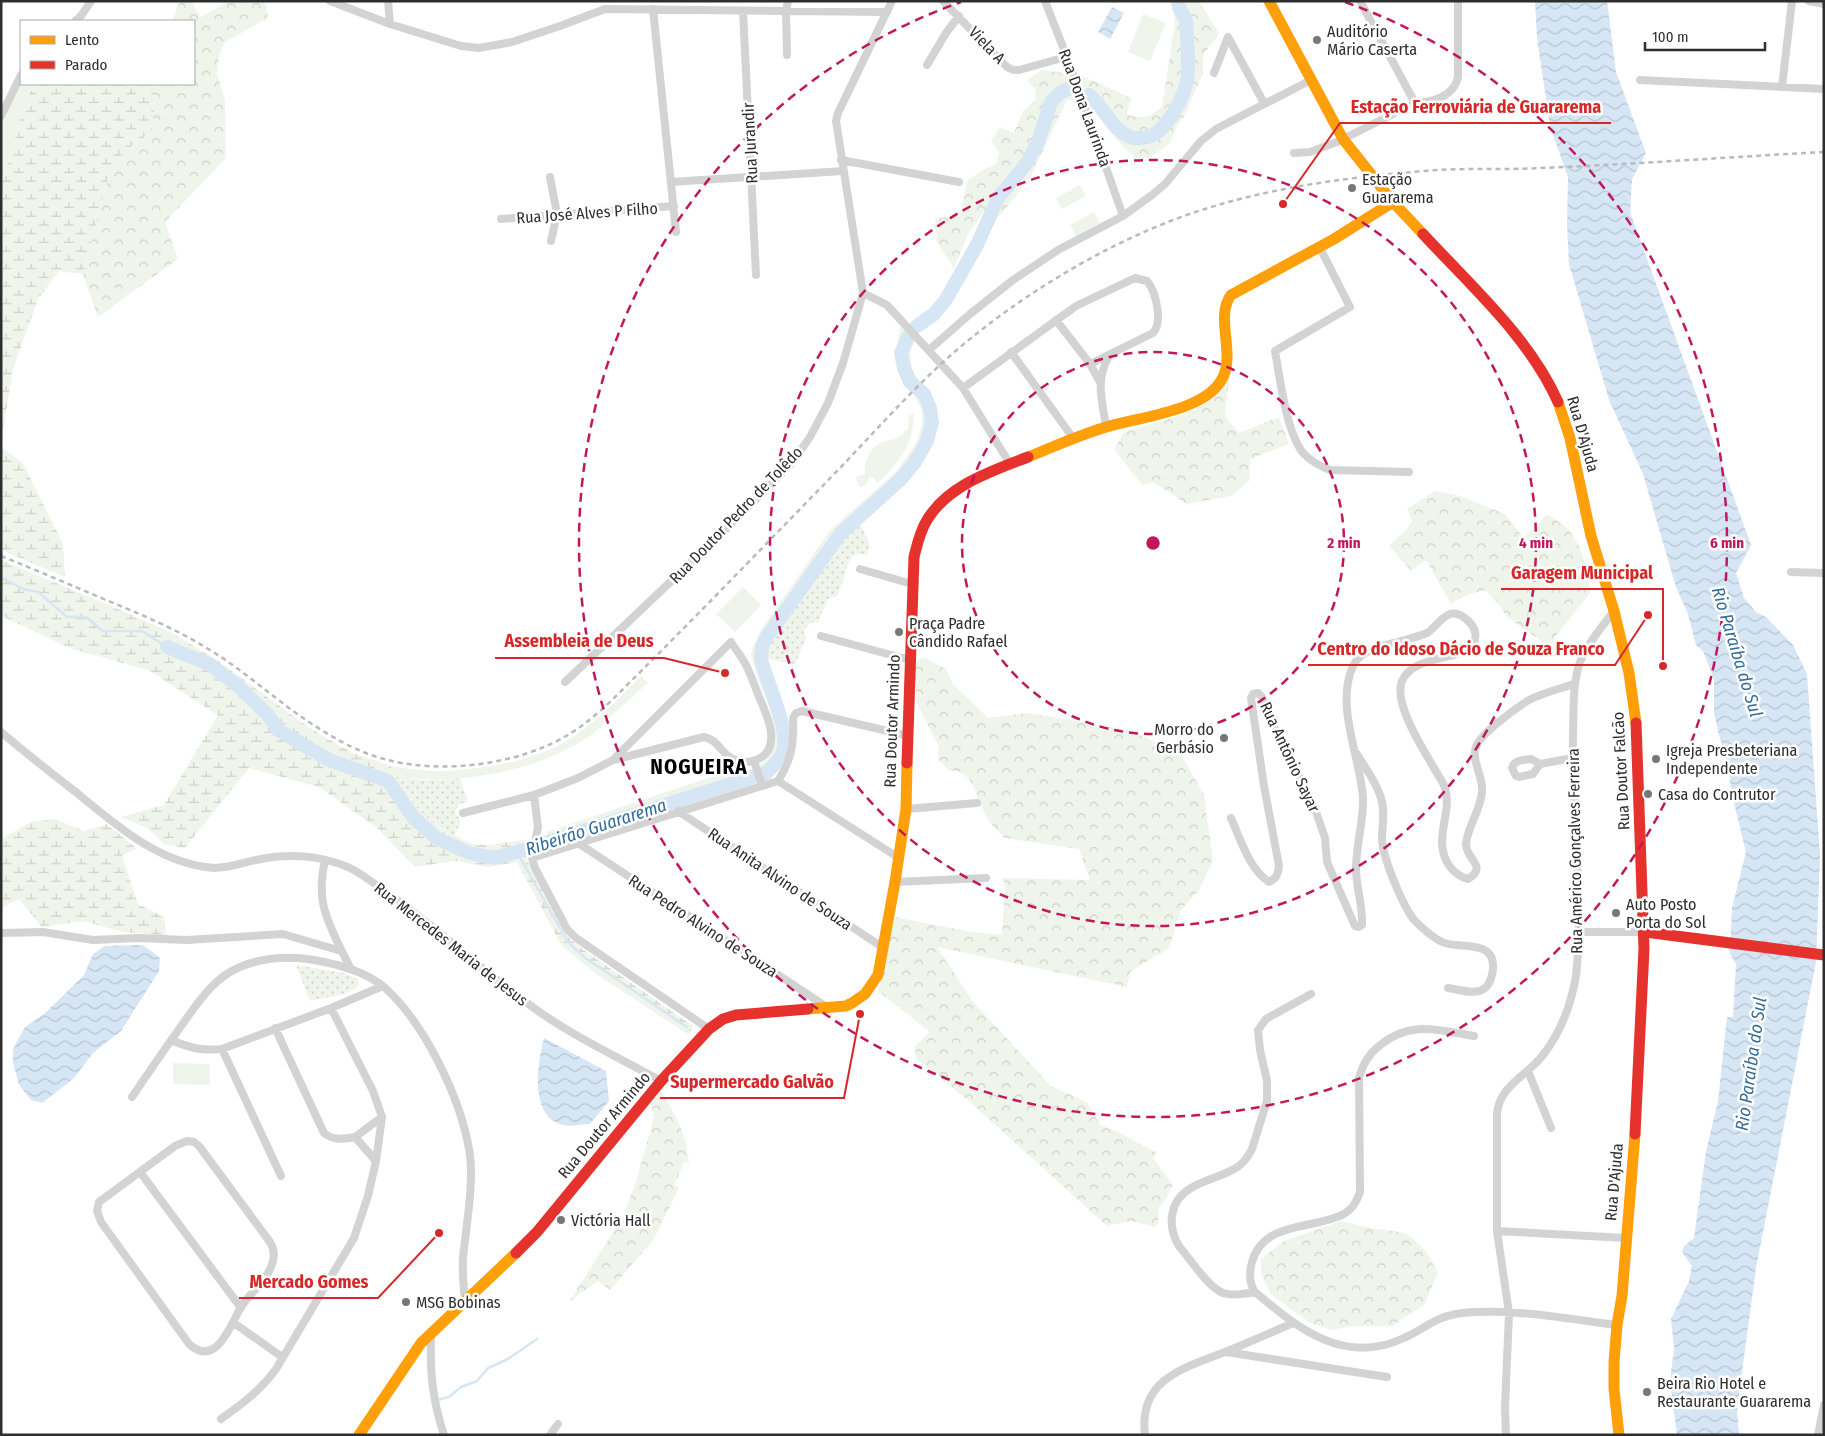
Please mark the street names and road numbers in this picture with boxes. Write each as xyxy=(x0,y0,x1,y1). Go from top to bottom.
street label: Viela A xyxy=(965,22,1010,68)
street label: Rua Dona Laurinda xyxy=(1055,46,1115,170)
street label: Rua Jurandir xyxy=(738,102,762,184)
street label: Rua José Alves P Filho xyxy=(516,199,658,227)
street label: Rua D'Ajuda xyxy=(1563,394,1603,474)
street label: Rua Doutor Pedro de Tolêdo xyxy=(665,442,807,588)
street label: Rua Doutor Armindo xyxy=(880,654,904,788)
street label: Rua Antônio Sayar xyxy=(1256,699,1324,816)
street label: Rua Doutor Falcão xyxy=(1608,711,1634,831)
street label: Rua Américo Gonçalves Ferreira xyxy=(1564,748,1586,954)
street label: Rua Anita Alvino de Souza xyxy=(704,824,856,934)
street label: Rua Pedro Alvino de Souza xyxy=(625,871,781,981)
street label: Rua Mercedes Maria de Jesus xyxy=(370,878,532,1010)
street label: Rua Doutor Armindo xyxy=(554,1068,654,1182)
street label: Rua D'Ajuda xyxy=(1601,1142,1627,1222)

